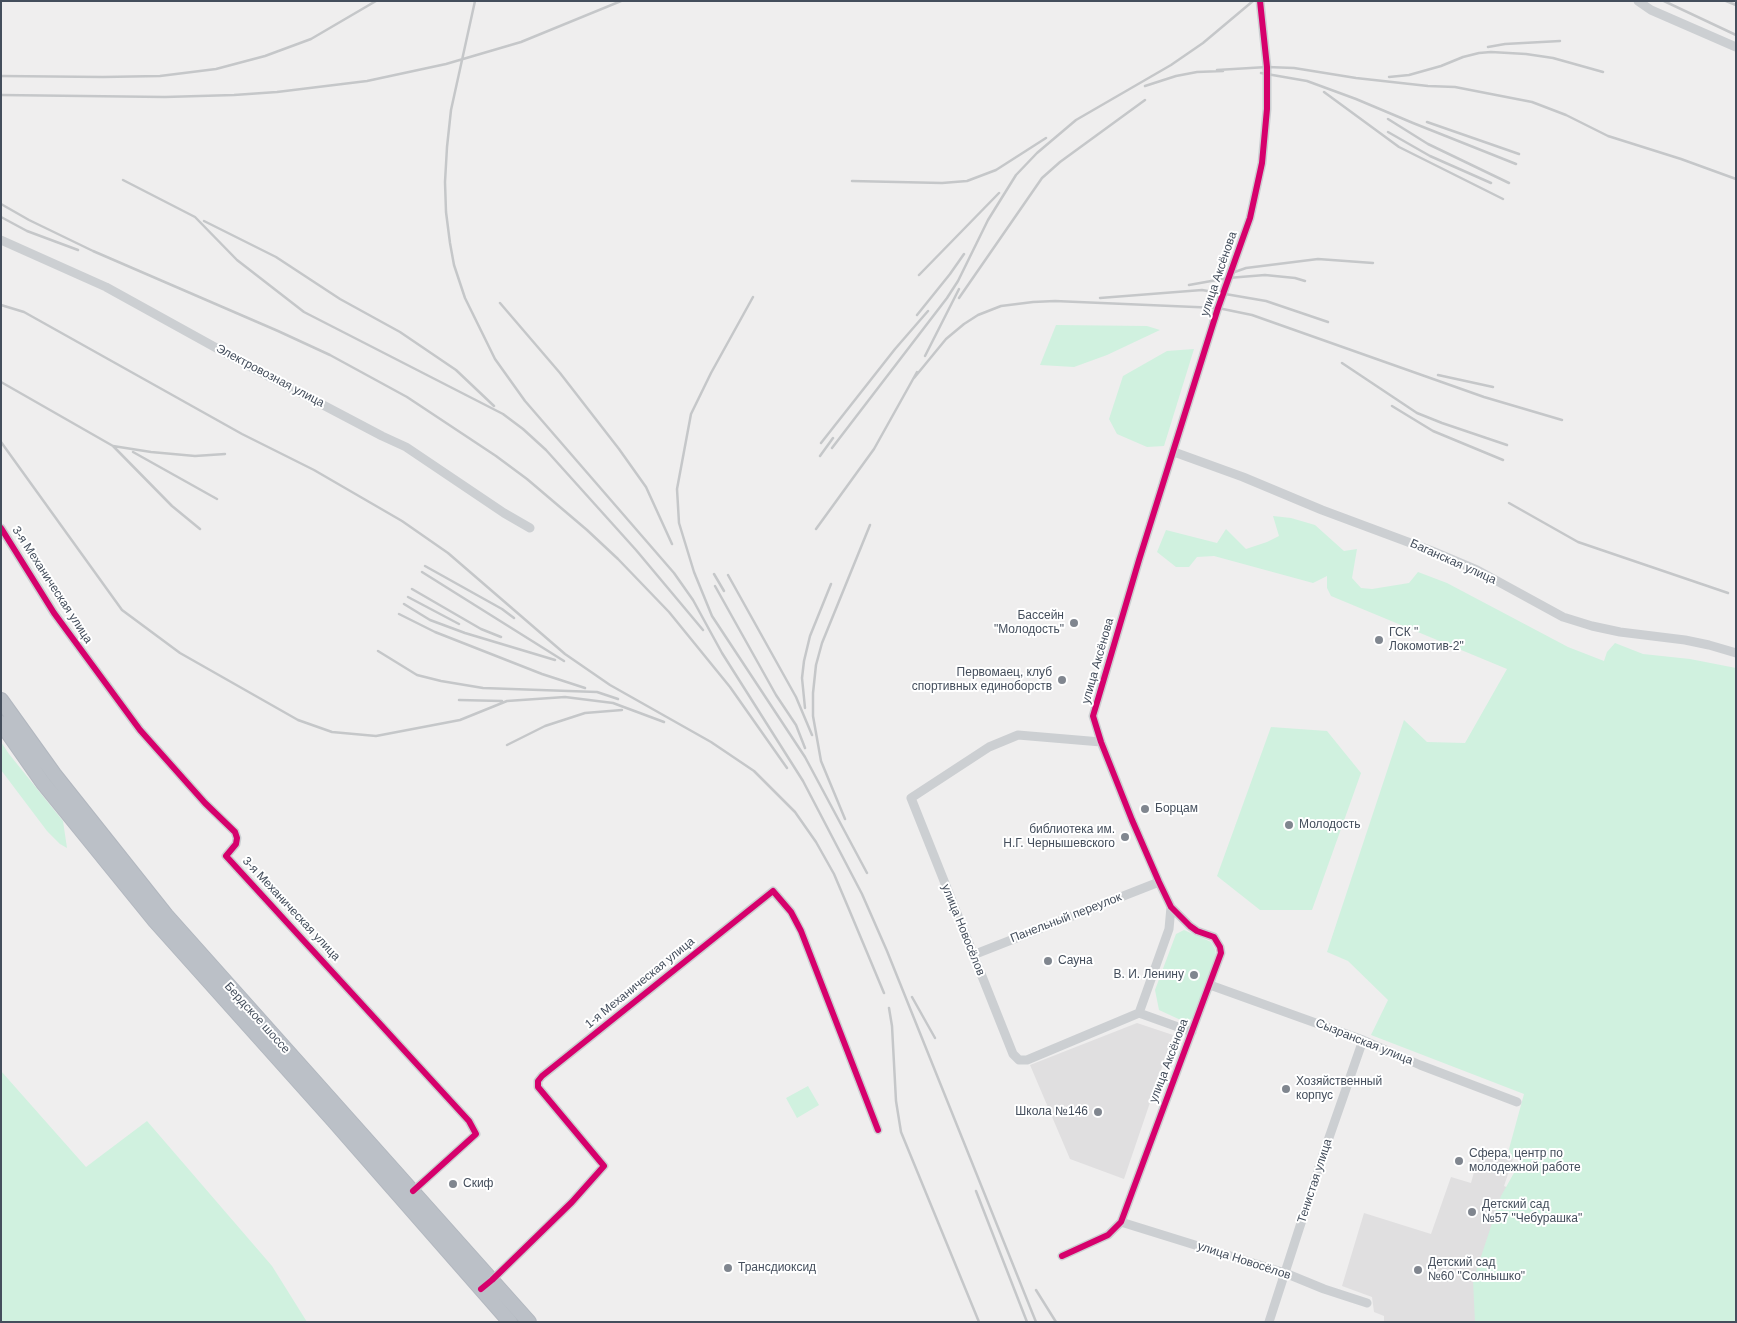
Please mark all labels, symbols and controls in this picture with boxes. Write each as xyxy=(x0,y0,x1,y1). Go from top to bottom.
street label: улица Аксёнова xyxy=(1198,230,1240,318)
street label: Электровозная улица xyxy=(213,341,327,411)
street label: 3-я Механическая улица xyxy=(9,524,95,646)
street label: Баганская улица xyxy=(1408,537,1498,587)
place label: Бассейн "Молодость" xyxy=(994,609,1064,637)
street label: улица Аксёнова xyxy=(1079,616,1117,706)
marker: Бассейн "Молодость" xyxy=(1068,617,1080,629)
place label: ГСК " Локомотив-2" xyxy=(1389,626,1464,654)
marker: ГСК " Локомотив-2" xyxy=(1373,634,1385,646)
place label: Первомаец, клуб спортивных единоборств xyxy=(912,666,1052,694)
marker: Первомаец, клуб спортивных единоборств xyxy=(1056,674,1068,686)
place label: Борцам xyxy=(1155,802,1198,816)
marker: Борцам xyxy=(1139,803,1151,815)
place label: Молодость xyxy=(1299,818,1361,832)
marker: Молодость xyxy=(1283,819,1295,831)
place label: библиотека им. Н.Г. Чернышевского xyxy=(1003,823,1115,851)
marker: библиотека им. Н.Г. Чернышевского xyxy=(1119,831,1131,843)
street label: 3-я Механическая улица xyxy=(239,854,343,964)
street label: улица Новосёлов xyxy=(938,882,988,978)
street label: Панельный переулок xyxy=(1008,890,1124,946)
street label: 1-я Механическая улица xyxy=(582,934,698,1032)
place label: Сауна xyxy=(1058,954,1093,968)
marker: Сауна xyxy=(1042,955,1054,967)
place label: В. И. Ленину xyxy=(1114,968,1184,982)
marker: В. И. Ленину xyxy=(1188,969,1200,981)
street label: Бердское шоссе xyxy=(221,979,293,1057)
street label: Сызранская улица xyxy=(1313,1016,1415,1068)
street label: улица Аксёнова xyxy=(1146,1017,1192,1105)
place label: Хозяйственный корпус xyxy=(1296,1075,1382,1103)
marker: Хозяйственный корпус xyxy=(1280,1083,1292,1095)
place label: Школа №146 xyxy=(1015,1105,1088,1119)
marker: Школа №146 xyxy=(1092,1106,1104,1118)
street label: Тенистая улица xyxy=(1295,1137,1335,1225)
place label: Сфера, центр по молодежной работе xyxy=(1469,1147,1581,1175)
marker: Сфера, центр по молодежной работе xyxy=(1453,1155,1465,1167)
place label: Скиф xyxy=(463,1177,493,1191)
marker: Скиф xyxy=(447,1178,459,1190)
place label: Детский сад №57 "Чебурашка" xyxy=(1482,1198,1582,1226)
marker: Детский сад №57 "Чебурашка" xyxy=(1466,1206,1478,1218)
street label: улица Новосёлов xyxy=(1195,1239,1293,1283)
place label: Детский сад №60 "Солнышко" xyxy=(1428,1256,1525,1284)
place label: Трансдиоксид xyxy=(738,1261,816,1275)
marker: Трансдиоксид xyxy=(722,1262,734,1274)
marker: Детский сад №60 "Солнышко" xyxy=(1412,1264,1424,1276)

